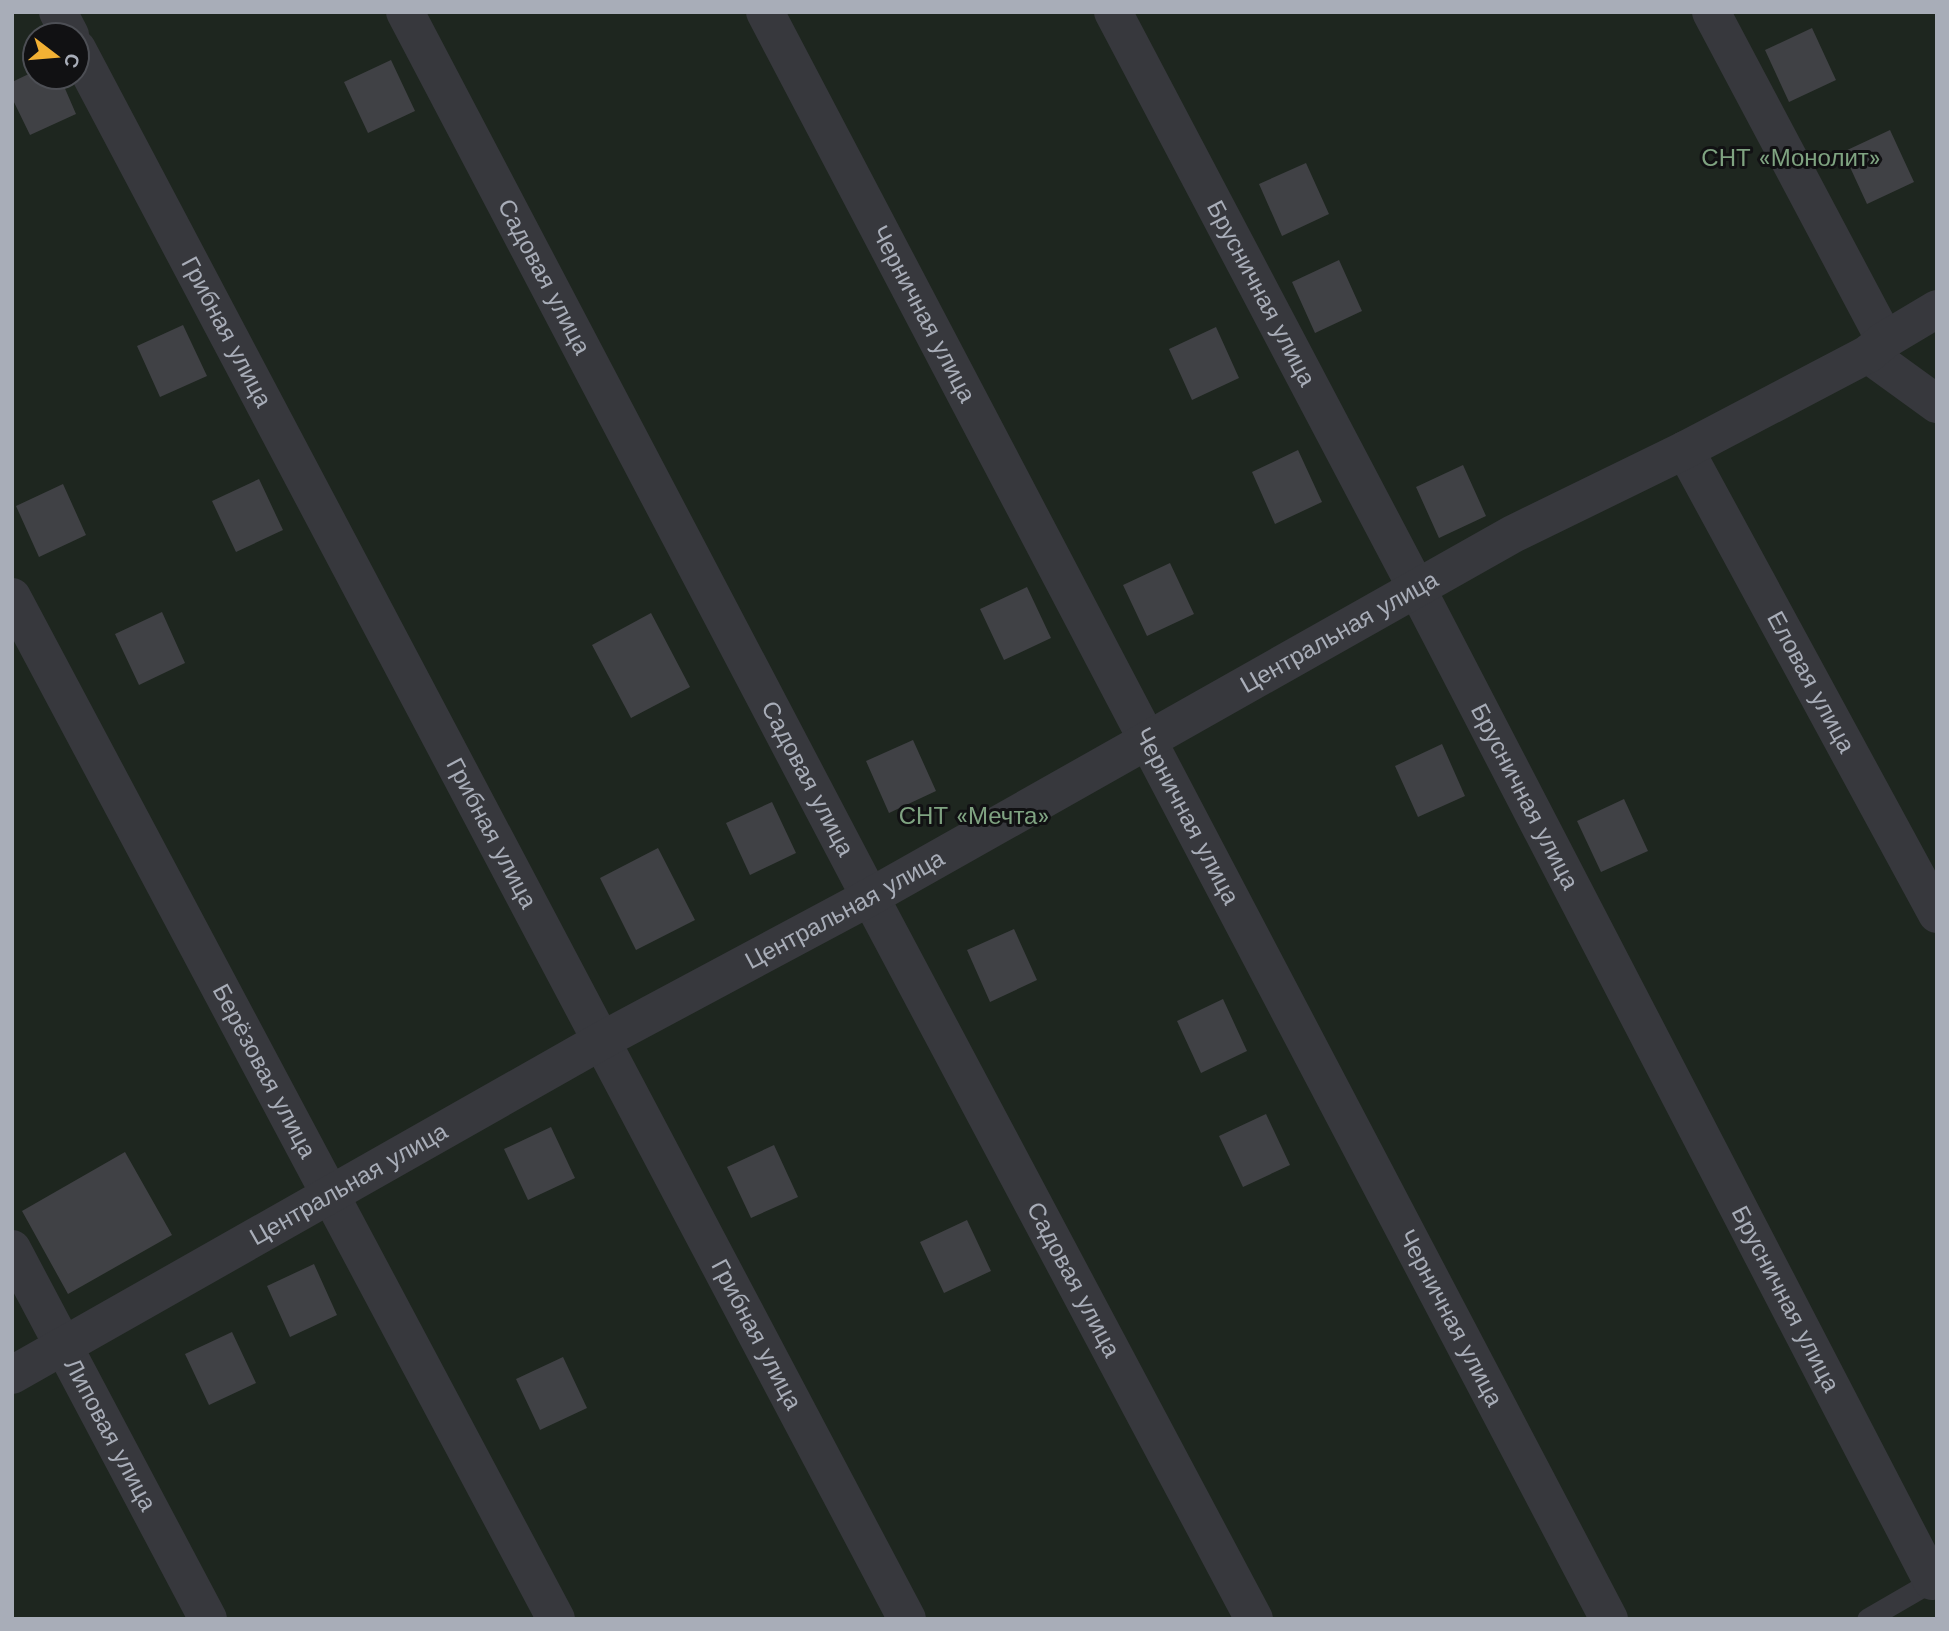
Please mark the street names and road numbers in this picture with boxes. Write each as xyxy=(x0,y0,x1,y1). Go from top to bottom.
street label: Садовая улица xyxy=(492,194,597,360)
street label: Брусничная улица xyxy=(1201,196,1322,391)
street label: Черничная улица xyxy=(866,221,982,408)
street label: Грибная улица xyxy=(175,252,278,412)
street label: Центральная улица xyxy=(1235,565,1443,699)
street label: Еловая улица xyxy=(1761,606,1861,758)
street label: Садовая улица xyxy=(756,696,860,862)
street label: Брусничная улица xyxy=(1465,699,1585,895)
street label: Черничная улица xyxy=(1129,723,1245,910)
street label: Грибная улица xyxy=(440,753,543,914)
street label: Центральная улица xyxy=(740,844,950,975)
street label: Берёзовая улица xyxy=(207,979,322,1163)
street label: Центральная улица xyxy=(245,1117,453,1251)
street label: Садовая улица xyxy=(1021,1197,1126,1362)
street label: Брусничная улица xyxy=(1726,1201,1846,1397)
street label: Черничная улица xyxy=(1393,1225,1509,1412)
street label: Грибная улица xyxy=(705,1255,808,1415)
street label: Липовая улица xyxy=(58,1354,162,1516)

